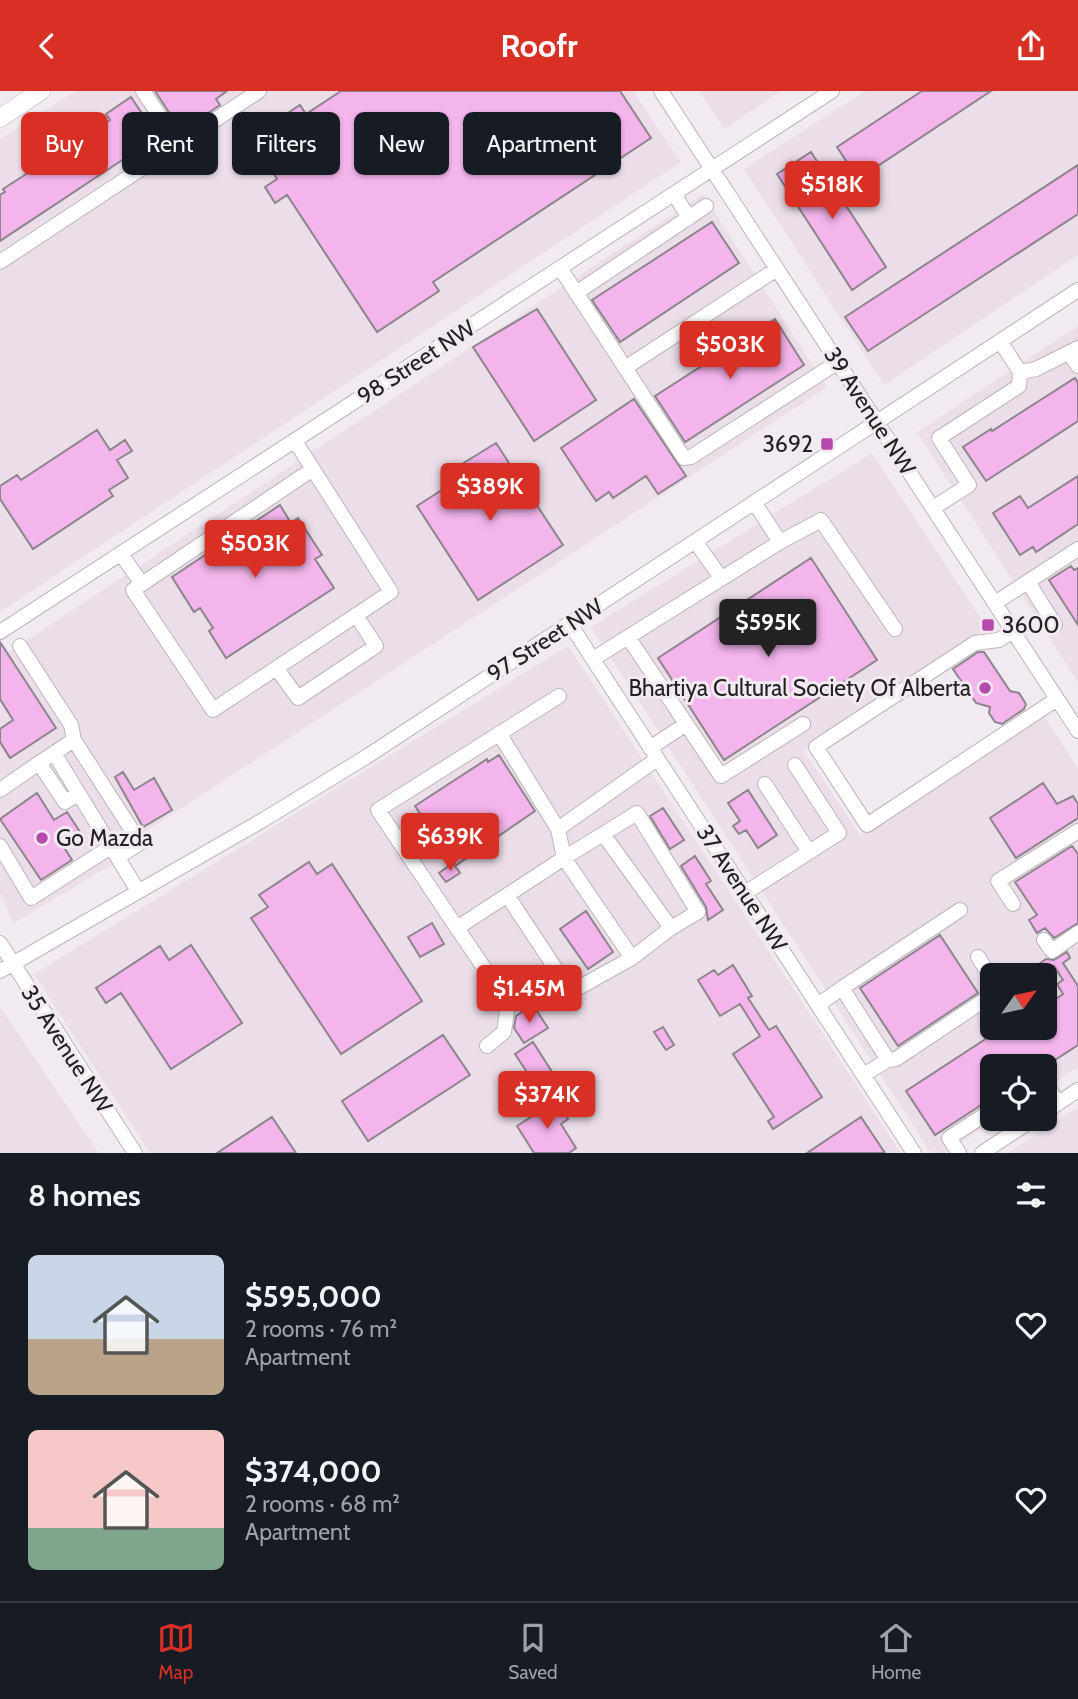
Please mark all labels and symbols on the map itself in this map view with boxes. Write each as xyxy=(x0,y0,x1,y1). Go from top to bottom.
pin: $518K xyxy=(783,162,881,221)
street label: 98 Street NW xyxy=(352,314,480,410)
pin: $503K xyxy=(681,321,779,381)
street label: 39 Avenue NW xyxy=(818,342,922,480)
place label: 3692 xyxy=(762,430,813,458)
marker: 3692 xyxy=(819,436,835,452)
pin: $389K xyxy=(441,463,539,523)
pin: $503K xyxy=(206,521,304,580)
street label: 97 Street NW xyxy=(482,592,608,688)
pin: $595K xyxy=(719,599,817,659)
place label: 3600 xyxy=(1002,611,1060,639)
marker: 3600 xyxy=(980,617,996,633)
place label: Bhartiya Cultural Society Of Alberta xyxy=(628,674,971,702)
marker: Bhartiya Cultural Society Of Alberta xyxy=(977,680,993,696)
pin: $639K xyxy=(401,813,499,873)
street label: 37 Avenue NW xyxy=(691,819,793,957)
place label: Go Mazda xyxy=(56,824,153,852)
marker: Go Mazda xyxy=(34,830,50,846)
north arrow xyxy=(980,963,1057,1039)
pin: $1.45M xyxy=(472,965,586,1025)
street label: 35 Avenue NW xyxy=(15,980,119,1118)
pin: $374K xyxy=(498,1072,596,1131)

